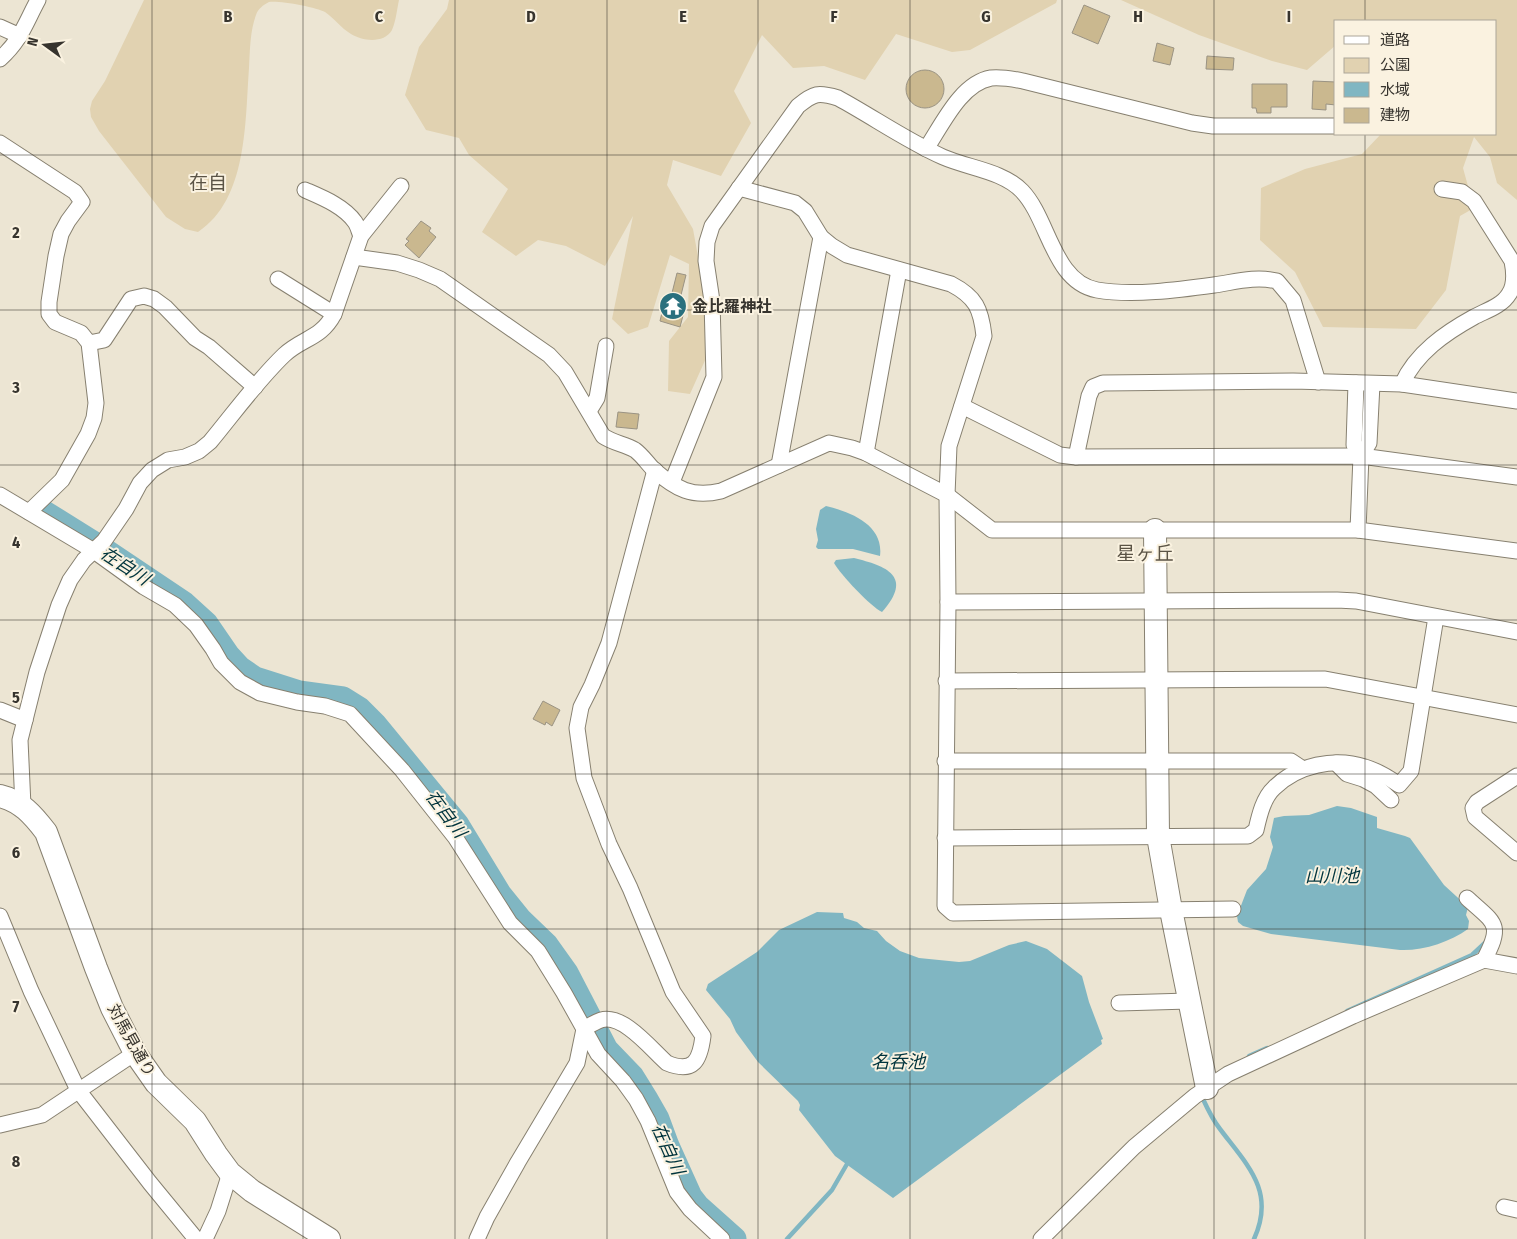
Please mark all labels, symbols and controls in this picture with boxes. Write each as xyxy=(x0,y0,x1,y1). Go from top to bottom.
text: B xyxy=(224,7,233,26)
text: C xyxy=(375,7,384,26)
text: D xyxy=(526,7,536,26)
text: E xyxy=(679,7,687,26)
text: F xyxy=(830,7,838,26)
text: G xyxy=(981,7,991,26)
text: H xyxy=(1133,7,1143,26)
text: I xyxy=(1287,7,1291,26)
north arrow xyxy=(20,20,70,70)
legend xyxy=(1334,20,1497,135)
text: 道路 xyxy=(1380,31,1410,49)
text: N xyxy=(24,36,42,48)
text: 公園 xyxy=(1380,56,1410,74)
text: 水域 xyxy=(1380,81,1410,99)
text: 建物 xyxy=(1380,106,1410,124)
district label: 在自 xyxy=(189,171,227,194)
text: 2 xyxy=(11,223,20,242)
temple icon: 金比羅神社 xyxy=(658,291,688,321)
place label: 金比羅神社 xyxy=(692,297,772,316)
text: 3 xyxy=(11,378,20,397)
text: 4 xyxy=(12,533,20,552)
water label: 在自川 xyxy=(96,542,155,591)
district label: 星ヶ丘 xyxy=(1116,542,1174,565)
text: 5 xyxy=(12,688,20,707)
water label: 在自川 xyxy=(421,786,472,844)
text: 6 xyxy=(12,843,20,862)
water label: 山川池 xyxy=(1305,865,1361,887)
text: 7 xyxy=(13,997,20,1016)
street label: 対馬見通り xyxy=(104,1001,159,1080)
water label: 名呑池 xyxy=(871,1051,927,1073)
water label: 在自川 xyxy=(647,1120,690,1180)
text: 8 xyxy=(12,1152,21,1171)

